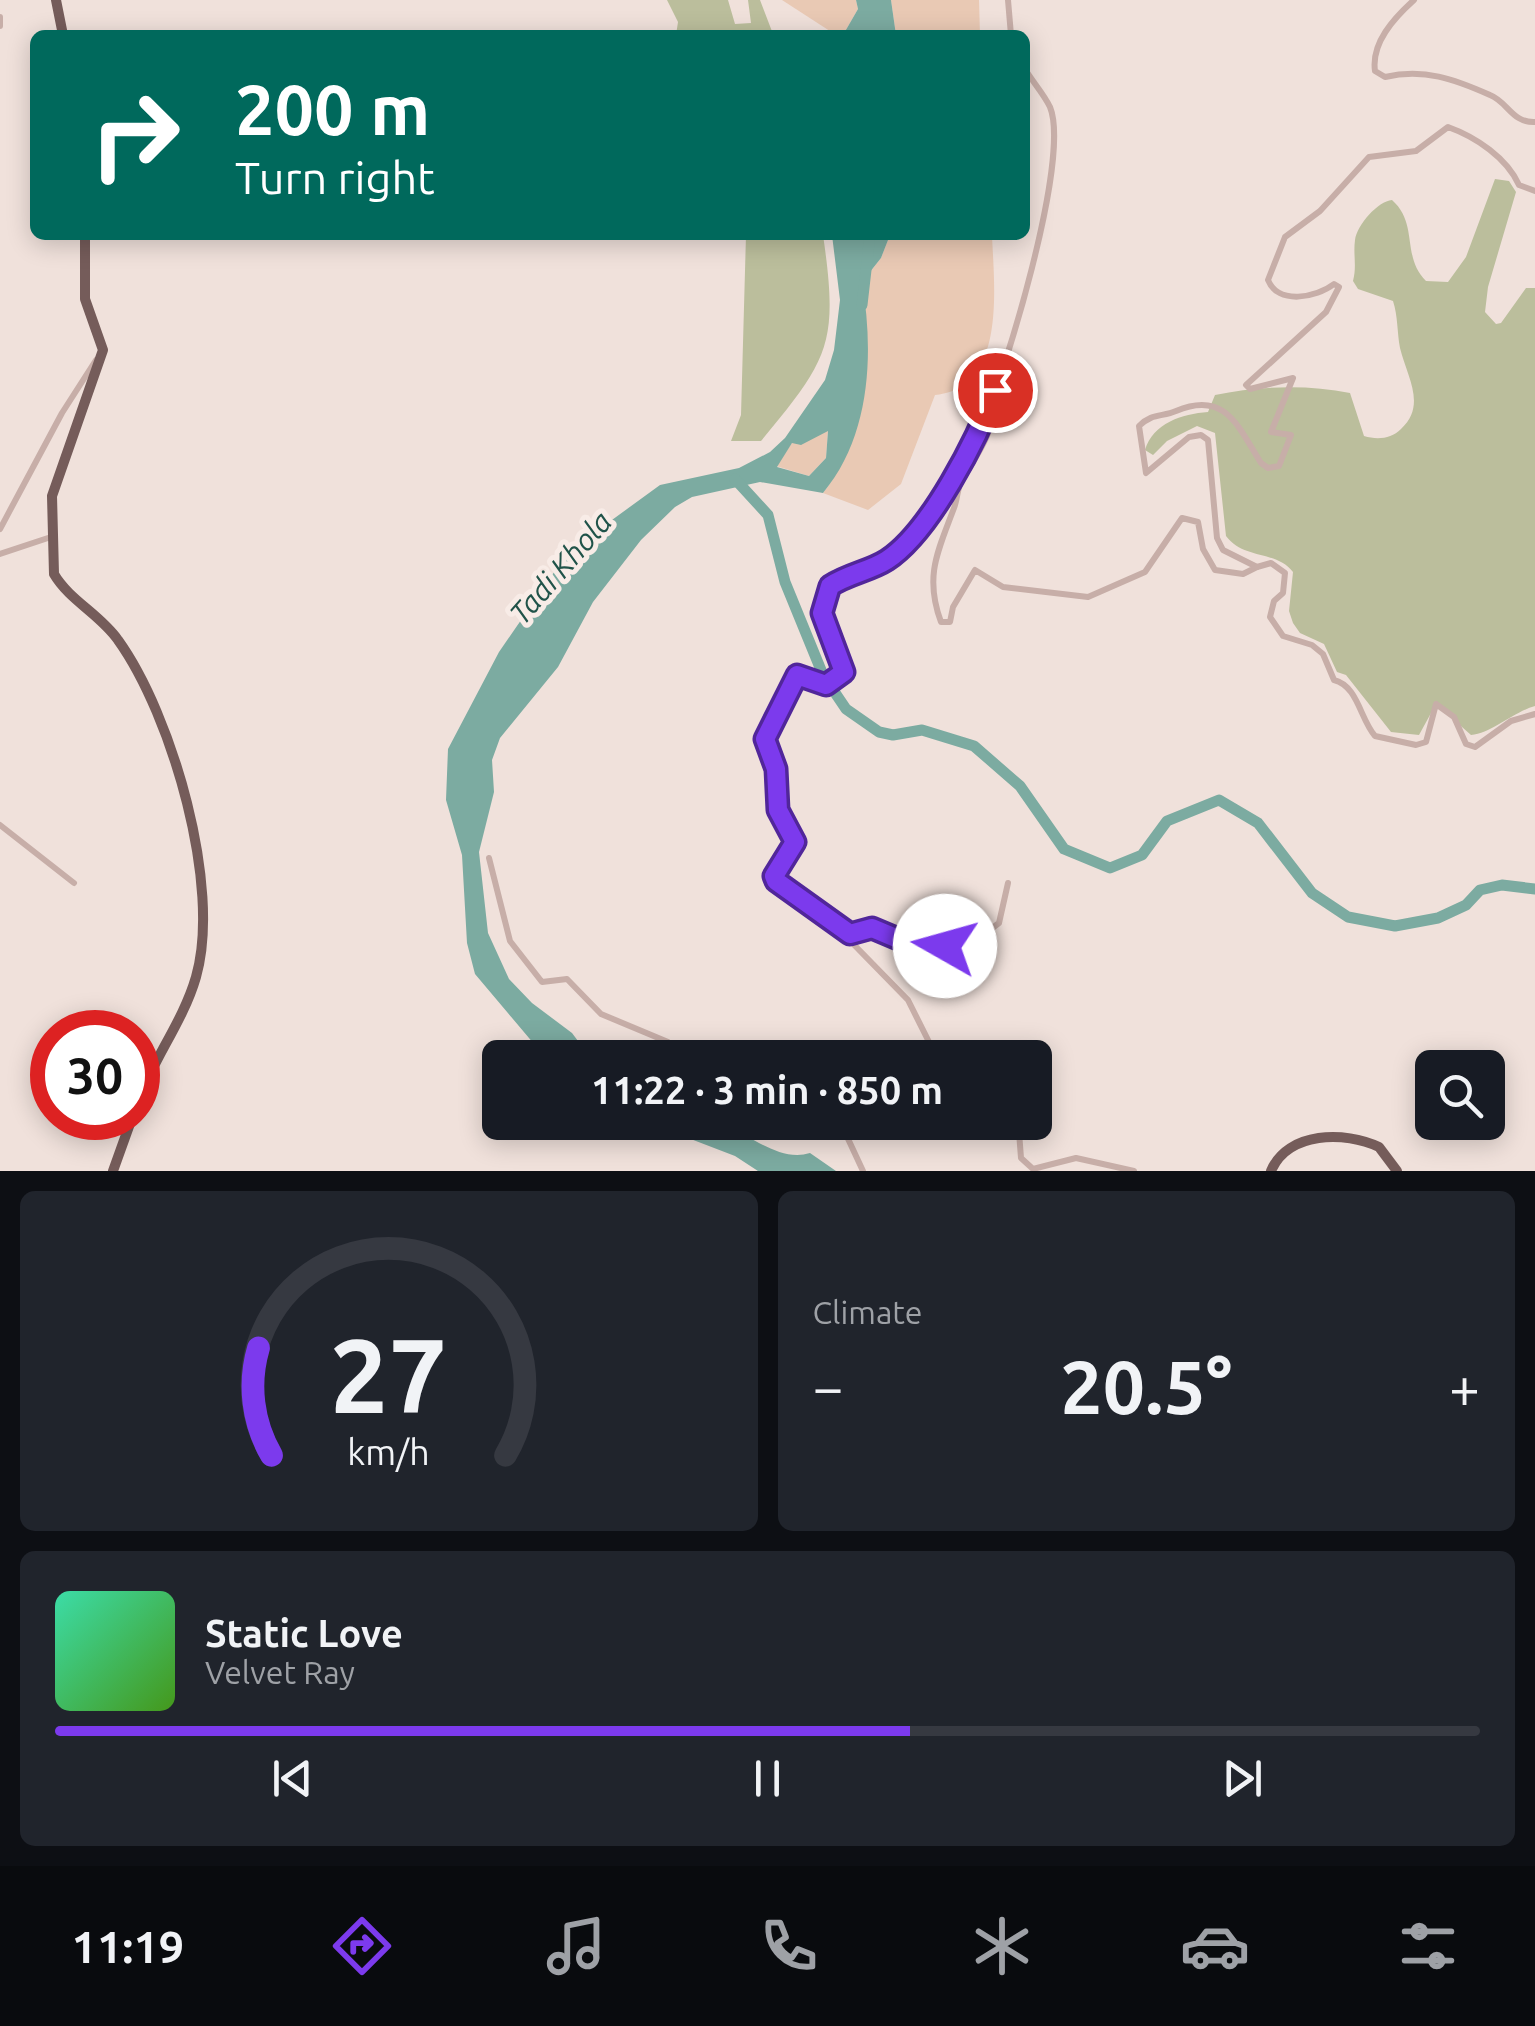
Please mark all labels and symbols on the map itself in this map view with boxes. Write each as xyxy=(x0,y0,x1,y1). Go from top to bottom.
pin xyxy=(953,348,1038,433)
water label: Tadi Khola xyxy=(502,504,618,630)
position arrow xyxy=(893,894,997,998)
speed limit sign: 30 xyxy=(30,1010,160,1140)

